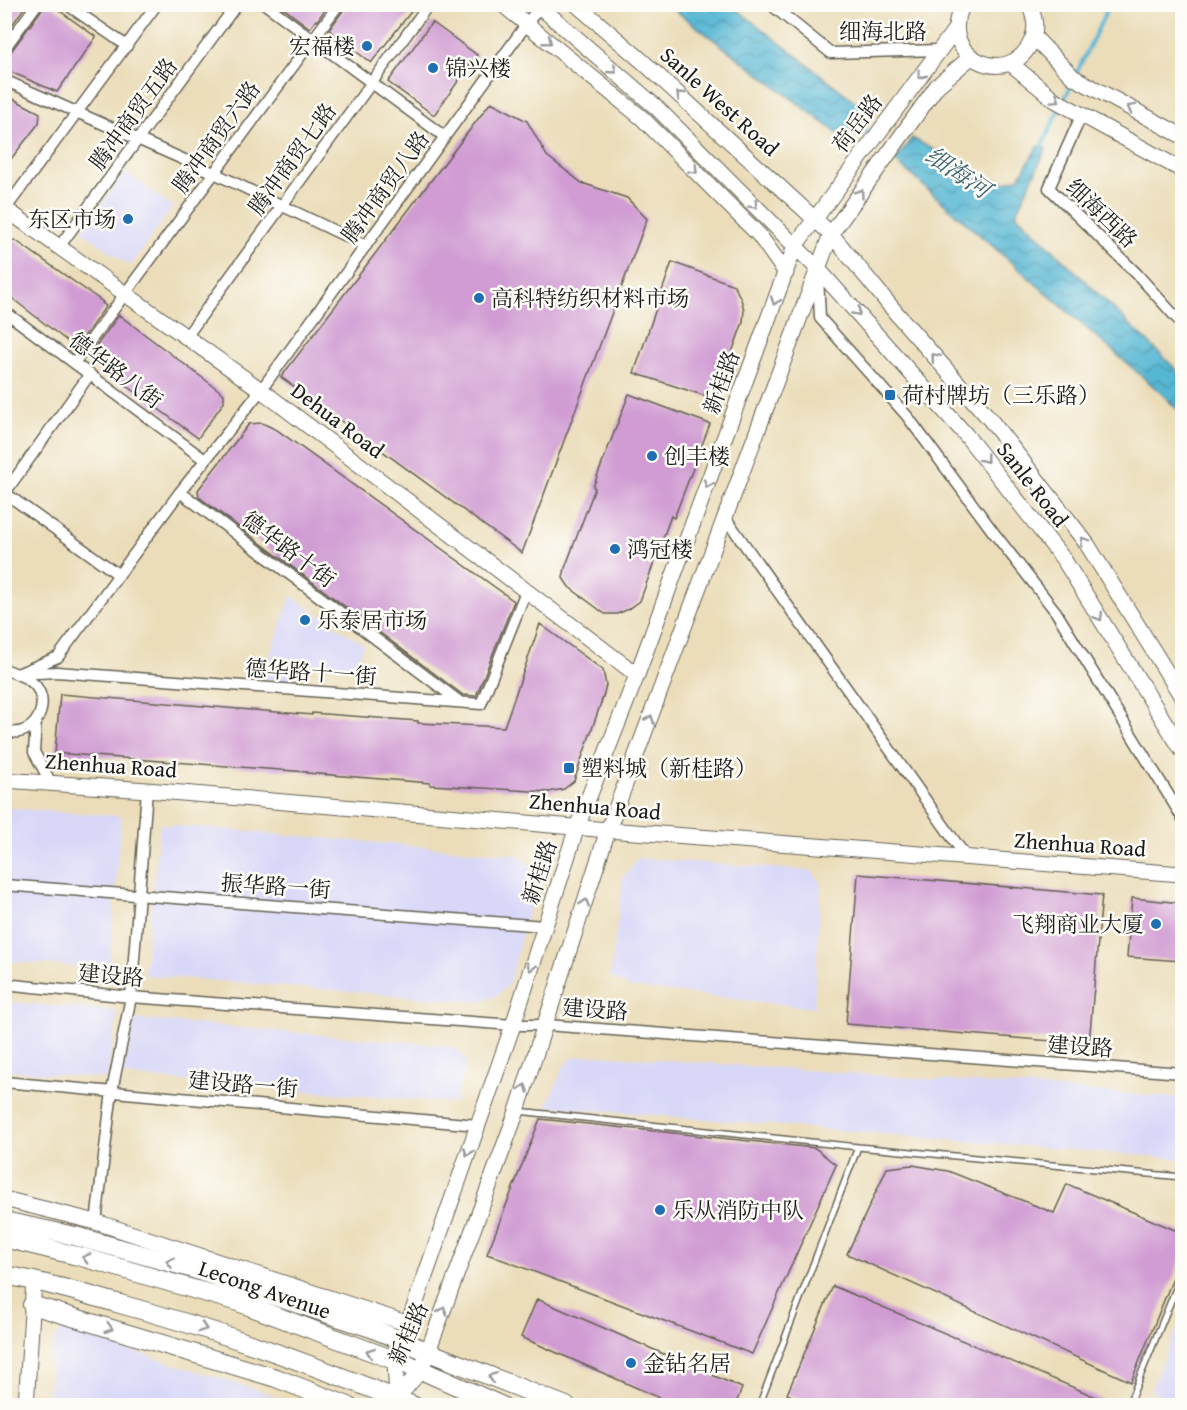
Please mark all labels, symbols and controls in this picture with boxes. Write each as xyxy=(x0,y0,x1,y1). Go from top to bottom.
street label: 细海北路 xyxy=(839,15,927,47)
place label: 宏福楼 xyxy=(289,30,355,62)
one-way arrow xyxy=(541,34,552,45)
marker: 宏福楼 xyxy=(360,39,374,53)
street label: Sanle West Road xyxy=(653,39,787,163)
street label: 腾冲商贸五路 xyxy=(81,51,185,177)
place label: 锦兴楼 xyxy=(445,52,511,84)
marker: 锦兴楼 xyxy=(426,61,440,75)
one-way arrow xyxy=(606,63,617,74)
one-way arrow xyxy=(918,68,929,79)
street label: 腾冲商贸六路 xyxy=(164,74,268,200)
street label: 荷岳路 xyxy=(824,87,890,159)
one-way arrow xyxy=(676,91,687,102)
one-way arrow xyxy=(1050,92,1060,104)
street label: 腾冲商贸七路 xyxy=(240,96,344,222)
one-way arrow xyxy=(1127,104,1137,115)
street label: 腾冲商贸八路 xyxy=(333,124,437,250)
water label: 细海河 xyxy=(918,137,1001,209)
one-way arrow xyxy=(687,163,697,174)
street label: 细海西路 xyxy=(1059,171,1145,255)
one-way arrow xyxy=(853,189,864,200)
one-way arrow xyxy=(746,197,757,208)
place label: 东区市场 xyxy=(28,203,116,235)
marker: 东区市场 xyxy=(121,212,135,226)
place label: 高科特纺织材料市场 xyxy=(491,282,689,314)
marker: 高科特纺织材料市场 xyxy=(472,291,486,305)
one-way arrow xyxy=(770,295,782,306)
one-way arrow xyxy=(850,305,861,316)
street label: 德华路八街 xyxy=(62,324,170,416)
street label: 新桂路 xyxy=(695,346,747,418)
one-way arrow xyxy=(931,353,942,364)
street label: Dehua Road xyxy=(285,374,391,466)
place label: 荷村牌坊（三乐路） xyxy=(902,379,1100,411)
marker: 荷村牌坊（三乐路） xyxy=(883,388,897,402)
street label: Sanle Road xyxy=(989,434,1077,534)
place label: 创丰楼 xyxy=(664,440,730,472)
marker: 创丰楼 xyxy=(645,449,659,463)
one-way arrow xyxy=(978,452,989,463)
one-way arrow xyxy=(702,478,715,489)
street label: 德华路十街 xyxy=(235,503,343,595)
place label: 鸿冠楼 xyxy=(627,533,693,565)
one-way arrow xyxy=(1080,537,1091,548)
marker: 鸿冠楼 xyxy=(608,542,622,556)
place label: 乐泰居市场 xyxy=(317,604,427,636)
one-way arrow xyxy=(1092,611,1104,621)
marker: 乐泰居市场 xyxy=(298,613,312,627)
street label: 德华路十一街 xyxy=(244,651,378,693)
one-way arrow xyxy=(642,714,655,725)
street label: Zhenhua Road xyxy=(44,744,178,786)
place label: 塑料城（新桂路） xyxy=(581,752,757,784)
marker: 塑料城（新桂路） xyxy=(562,761,576,775)
street label: Zhenhua Road xyxy=(528,784,663,828)
street label: Zhenhua Road xyxy=(1013,823,1147,865)
street label: 新桂路 xyxy=(514,836,564,908)
street label: 振华路一街 xyxy=(220,866,332,906)
one-way arrow xyxy=(578,898,590,909)
place label: 飞翔商业大厦 xyxy=(1012,908,1144,940)
marker: 飞翔商业大厦 xyxy=(1149,917,1163,931)
street label: 建设路 xyxy=(77,956,145,994)
one-way arrow xyxy=(526,961,539,972)
street label: 建设路 xyxy=(561,991,629,1027)
street label: 建设路 xyxy=(1046,1028,1114,1064)
street label: 建设路一街 xyxy=(187,1063,299,1105)
one-way arrow xyxy=(517,1083,530,1094)
one-way arrow xyxy=(463,1146,476,1156)
place label: 乐从消防中队 xyxy=(672,1194,804,1226)
marker: 乐从消防中队 xyxy=(653,1203,667,1217)
street label: Lecong Avenue xyxy=(195,1251,335,1327)
one-way arrow xyxy=(81,1253,92,1265)
one-way arrow xyxy=(165,1257,175,1269)
street label: 新桂路 xyxy=(380,1296,436,1370)
one-way arrow xyxy=(436,1306,448,1317)
one-way arrow xyxy=(103,1321,113,1333)
one-way arrow xyxy=(197,1321,208,1334)
one-way arrow xyxy=(366,1347,376,1360)
place label: 金钻名居 xyxy=(643,1347,731,1379)
marker: 金钻名居 xyxy=(624,1356,638,1370)
one-way arrow xyxy=(487,1371,497,1384)

